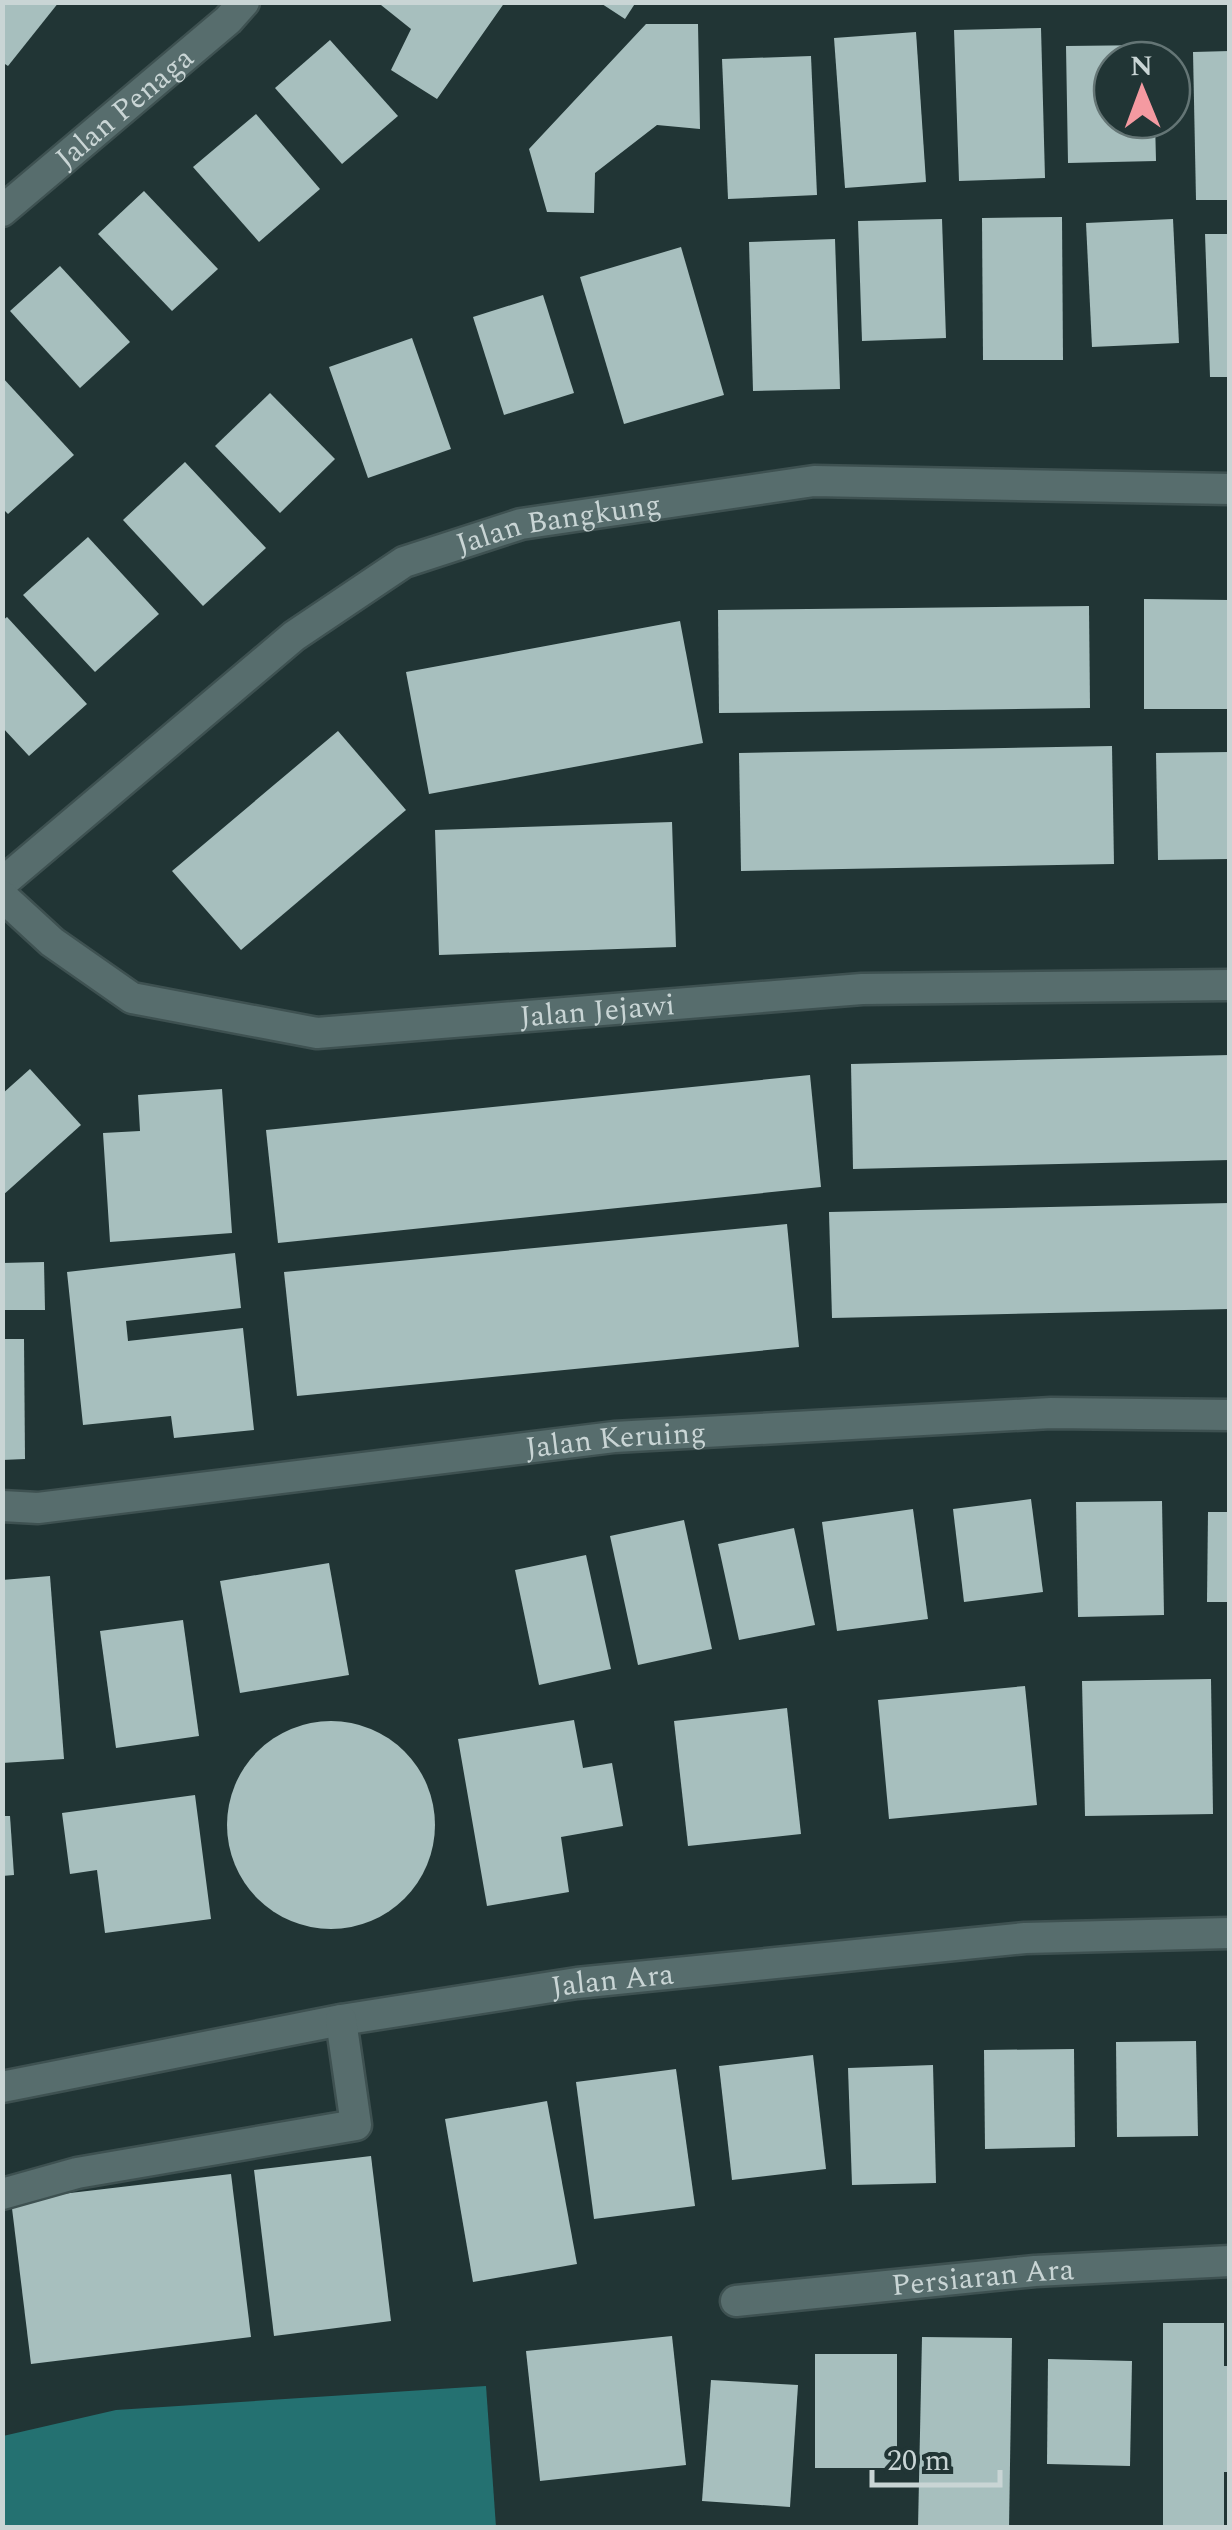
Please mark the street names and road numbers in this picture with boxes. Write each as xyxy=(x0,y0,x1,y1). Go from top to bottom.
street label: Jalan Penaga xyxy=(45,36,205,181)
street label: Jalan Bangkung xyxy=(450,482,664,568)
street label: Jalan Jejawi xyxy=(518,982,677,1041)
street label: Jalan Keruing xyxy=(523,1410,707,1472)
street label: Jalan Ara xyxy=(548,1951,676,2011)
street label: Persiaran Ara xyxy=(889,2247,1076,2309)

